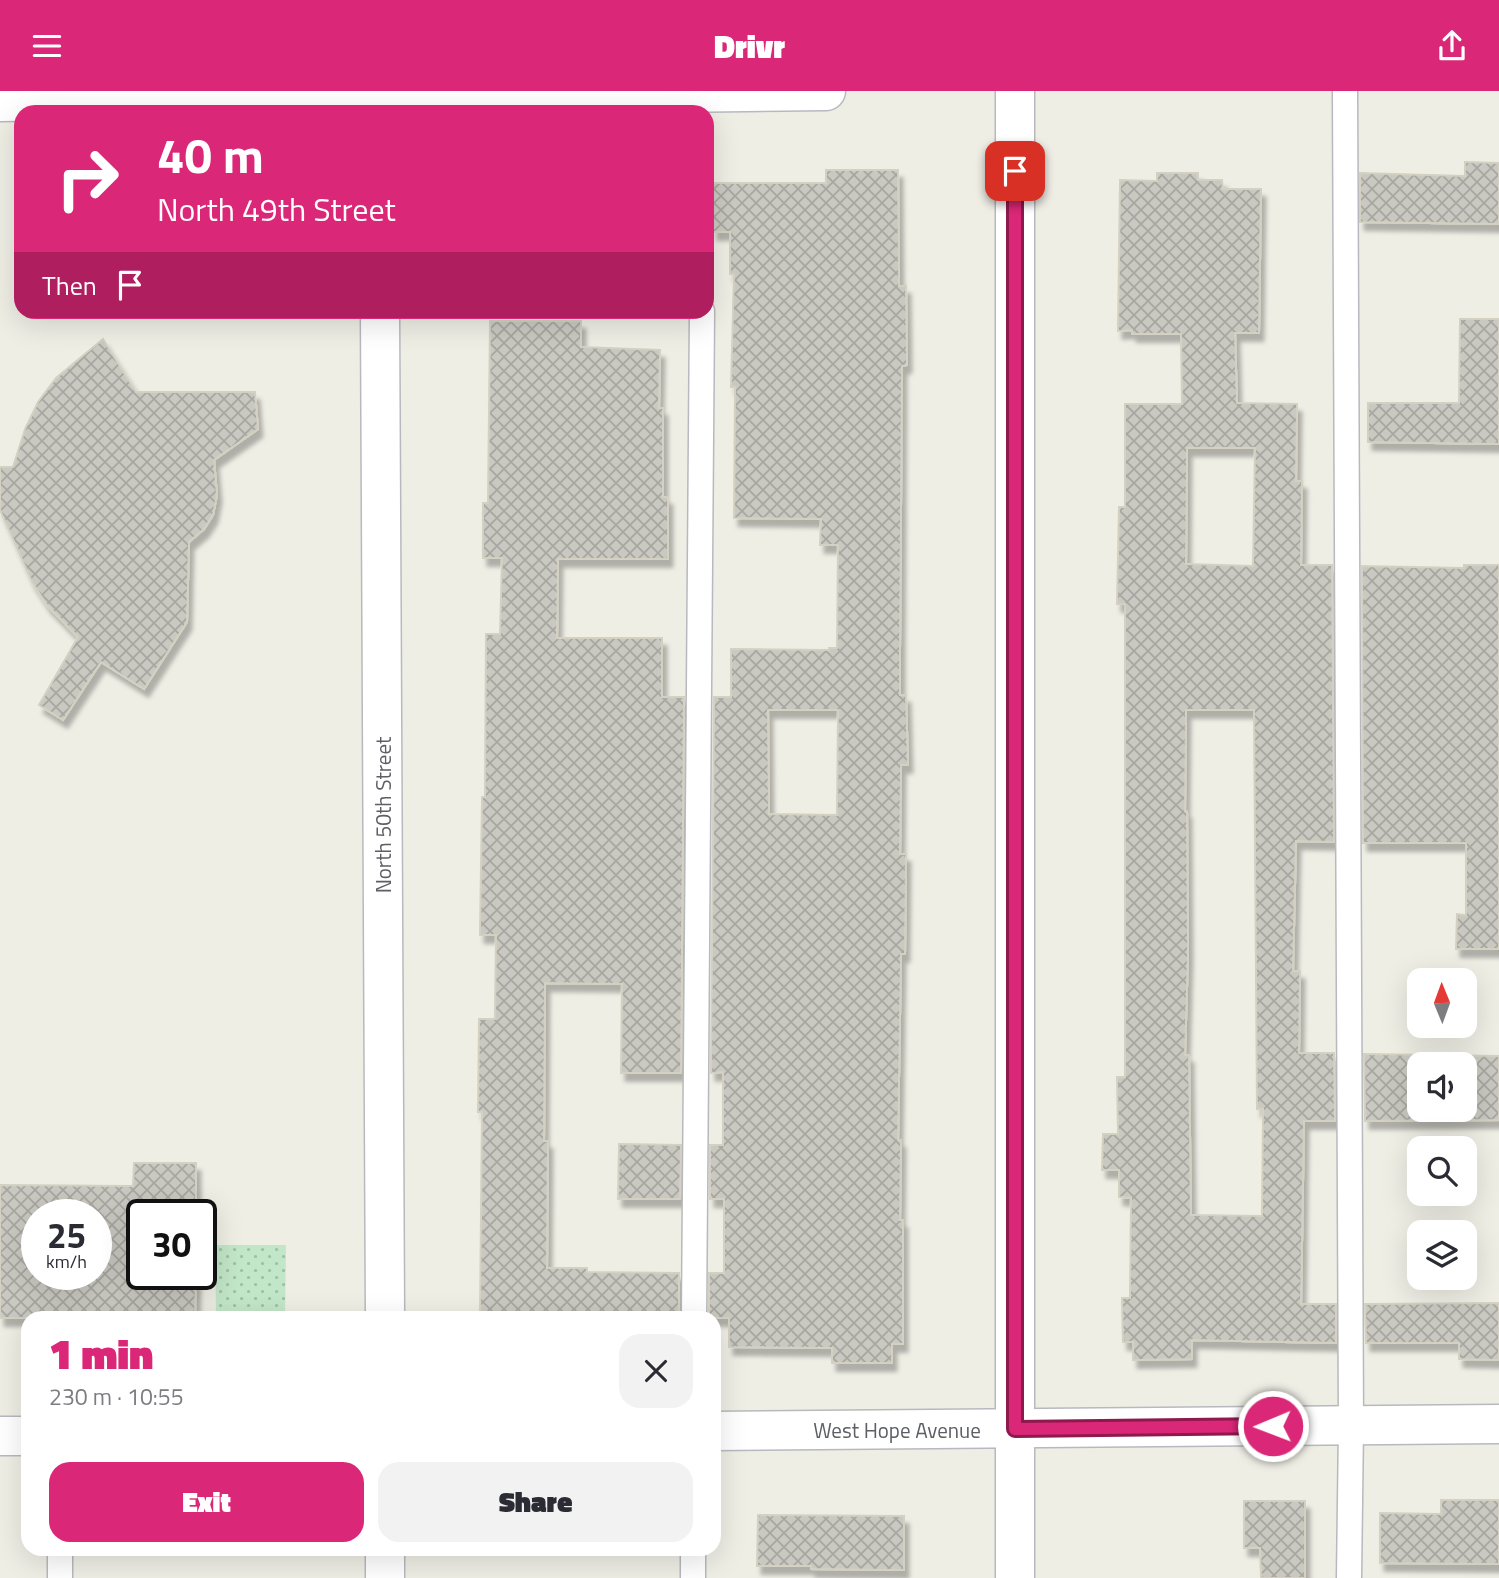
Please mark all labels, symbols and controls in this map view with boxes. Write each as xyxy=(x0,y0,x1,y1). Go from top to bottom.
text: Drivr xyxy=(714,22,785,70)
icon: menu xyxy=(28,27,66,65)
icon: share xyxy=(1433,27,1471,65)
text: 40 m xyxy=(157,117,264,192)
icon: right xyxy=(42,133,133,224)
pin xyxy=(985,141,1045,201)
icon: arrive xyxy=(996,152,1034,190)
text: North 49th Street xyxy=(157,185,396,233)
text: Then xyxy=(42,266,97,305)
icon: arrive xyxy=(111,266,149,304)
street label: North 50th Street xyxy=(367,736,399,893)
north arrow xyxy=(1407,968,1477,1038)
map controls xyxy=(1407,968,1477,1290)
button: sound xyxy=(1407,1052,1477,1122)
button: search xyxy=(1407,1136,1477,1206)
speed limit sign: 30 xyxy=(126,1199,217,1290)
text: 25 xyxy=(47,1208,86,1262)
button: layers xyxy=(1407,1220,1477,1290)
text: km/h xyxy=(46,1248,87,1275)
text: 1 min xyxy=(49,1321,153,1385)
button: close xyxy=(619,1334,693,1408)
text: 230 m · 10:55 xyxy=(49,1379,184,1414)
position arrow xyxy=(1236,1389,1310,1463)
street label: West Hope Avenue xyxy=(813,1414,981,1446)
button: Exit xyxy=(49,1462,364,1542)
button: Share xyxy=(378,1462,693,1542)

